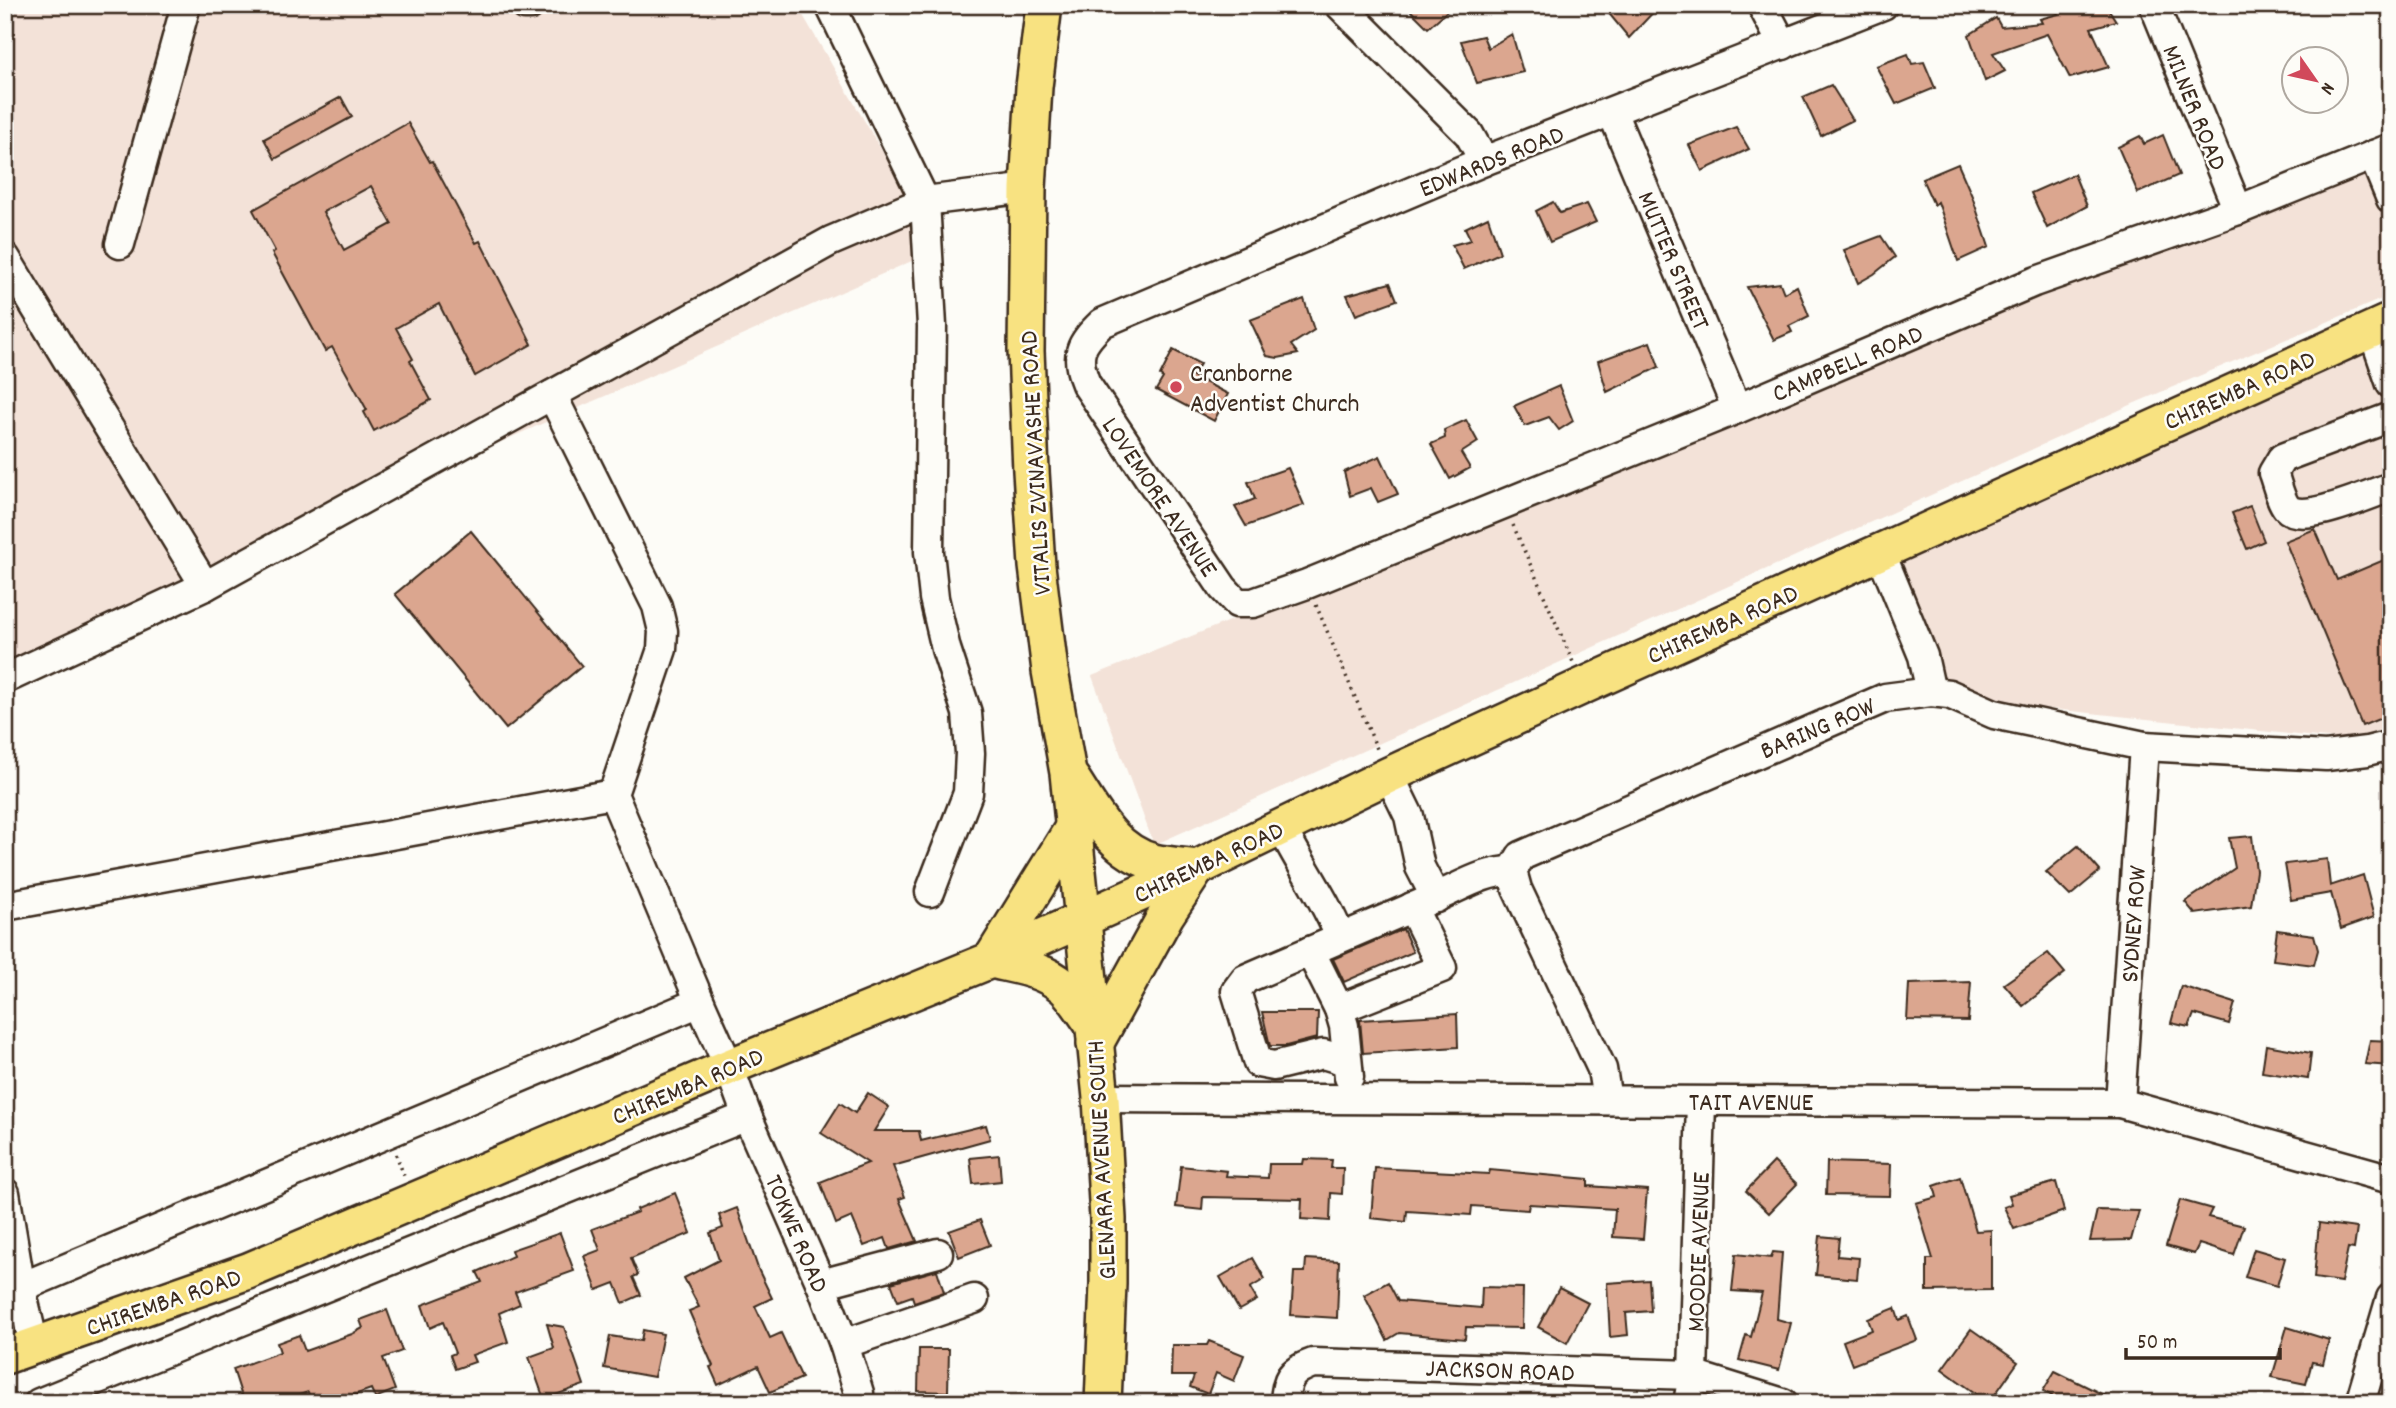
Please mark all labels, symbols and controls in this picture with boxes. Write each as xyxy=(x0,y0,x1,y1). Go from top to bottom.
street label: MILNER ROAD xyxy=(2151,40,2235,177)
north arrow xyxy=(2280,46,2350,116)
text: N xyxy=(2312,76,2340,99)
street label: EDWARDS ROAD xyxy=(1414,117,1570,209)
street label: MUTTER STREET xyxy=(1626,186,1718,337)
street label: CAMPBELL ROAD xyxy=(1767,317,1930,414)
street label: VITALIS ZVINAVASHE ROAD xyxy=(1012,330,1063,596)
street label: CHIREMBA ROAD xyxy=(2159,342,2322,442)
place label: Cranborne Adventist Church xyxy=(1190,357,1360,424)
marker: Cranborne Adventist Church xyxy=(1168,379,1184,395)
street label: LOVEMORE AVENUE xyxy=(1091,410,1226,586)
street label: CHIREMBA ROAD xyxy=(1642,576,1805,676)
street label: BARING ROW xyxy=(1755,689,1882,771)
street label: CHIREMBA ROAD xyxy=(1128,813,1291,915)
street label: SYDNEY ROW xyxy=(2113,865,2158,984)
street label: GLENARA AVENUE SOUTH xyxy=(1079,1039,1128,1280)
street label: CHIREMBA ROAD xyxy=(607,1040,770,1137)
street label: TAIT AVENUE xyxy=(1689,1086,1814,1123)
street label: TOKWE ROAD xyxy=(753,1170,836,1299)
street label: MOODIE AVENUE xyxy=(1679,1171,1722,1333)
street label: CHIREMBA ROAD xyxy=(82,1261,247,1348)
scale bar xyxy=(2126,1317,2280,1361)
text: 50 m xyxy=(2137,1329,2177,1359)
street label: JACKSON ROAD xyxy=(1425,1351,1575,1394)

